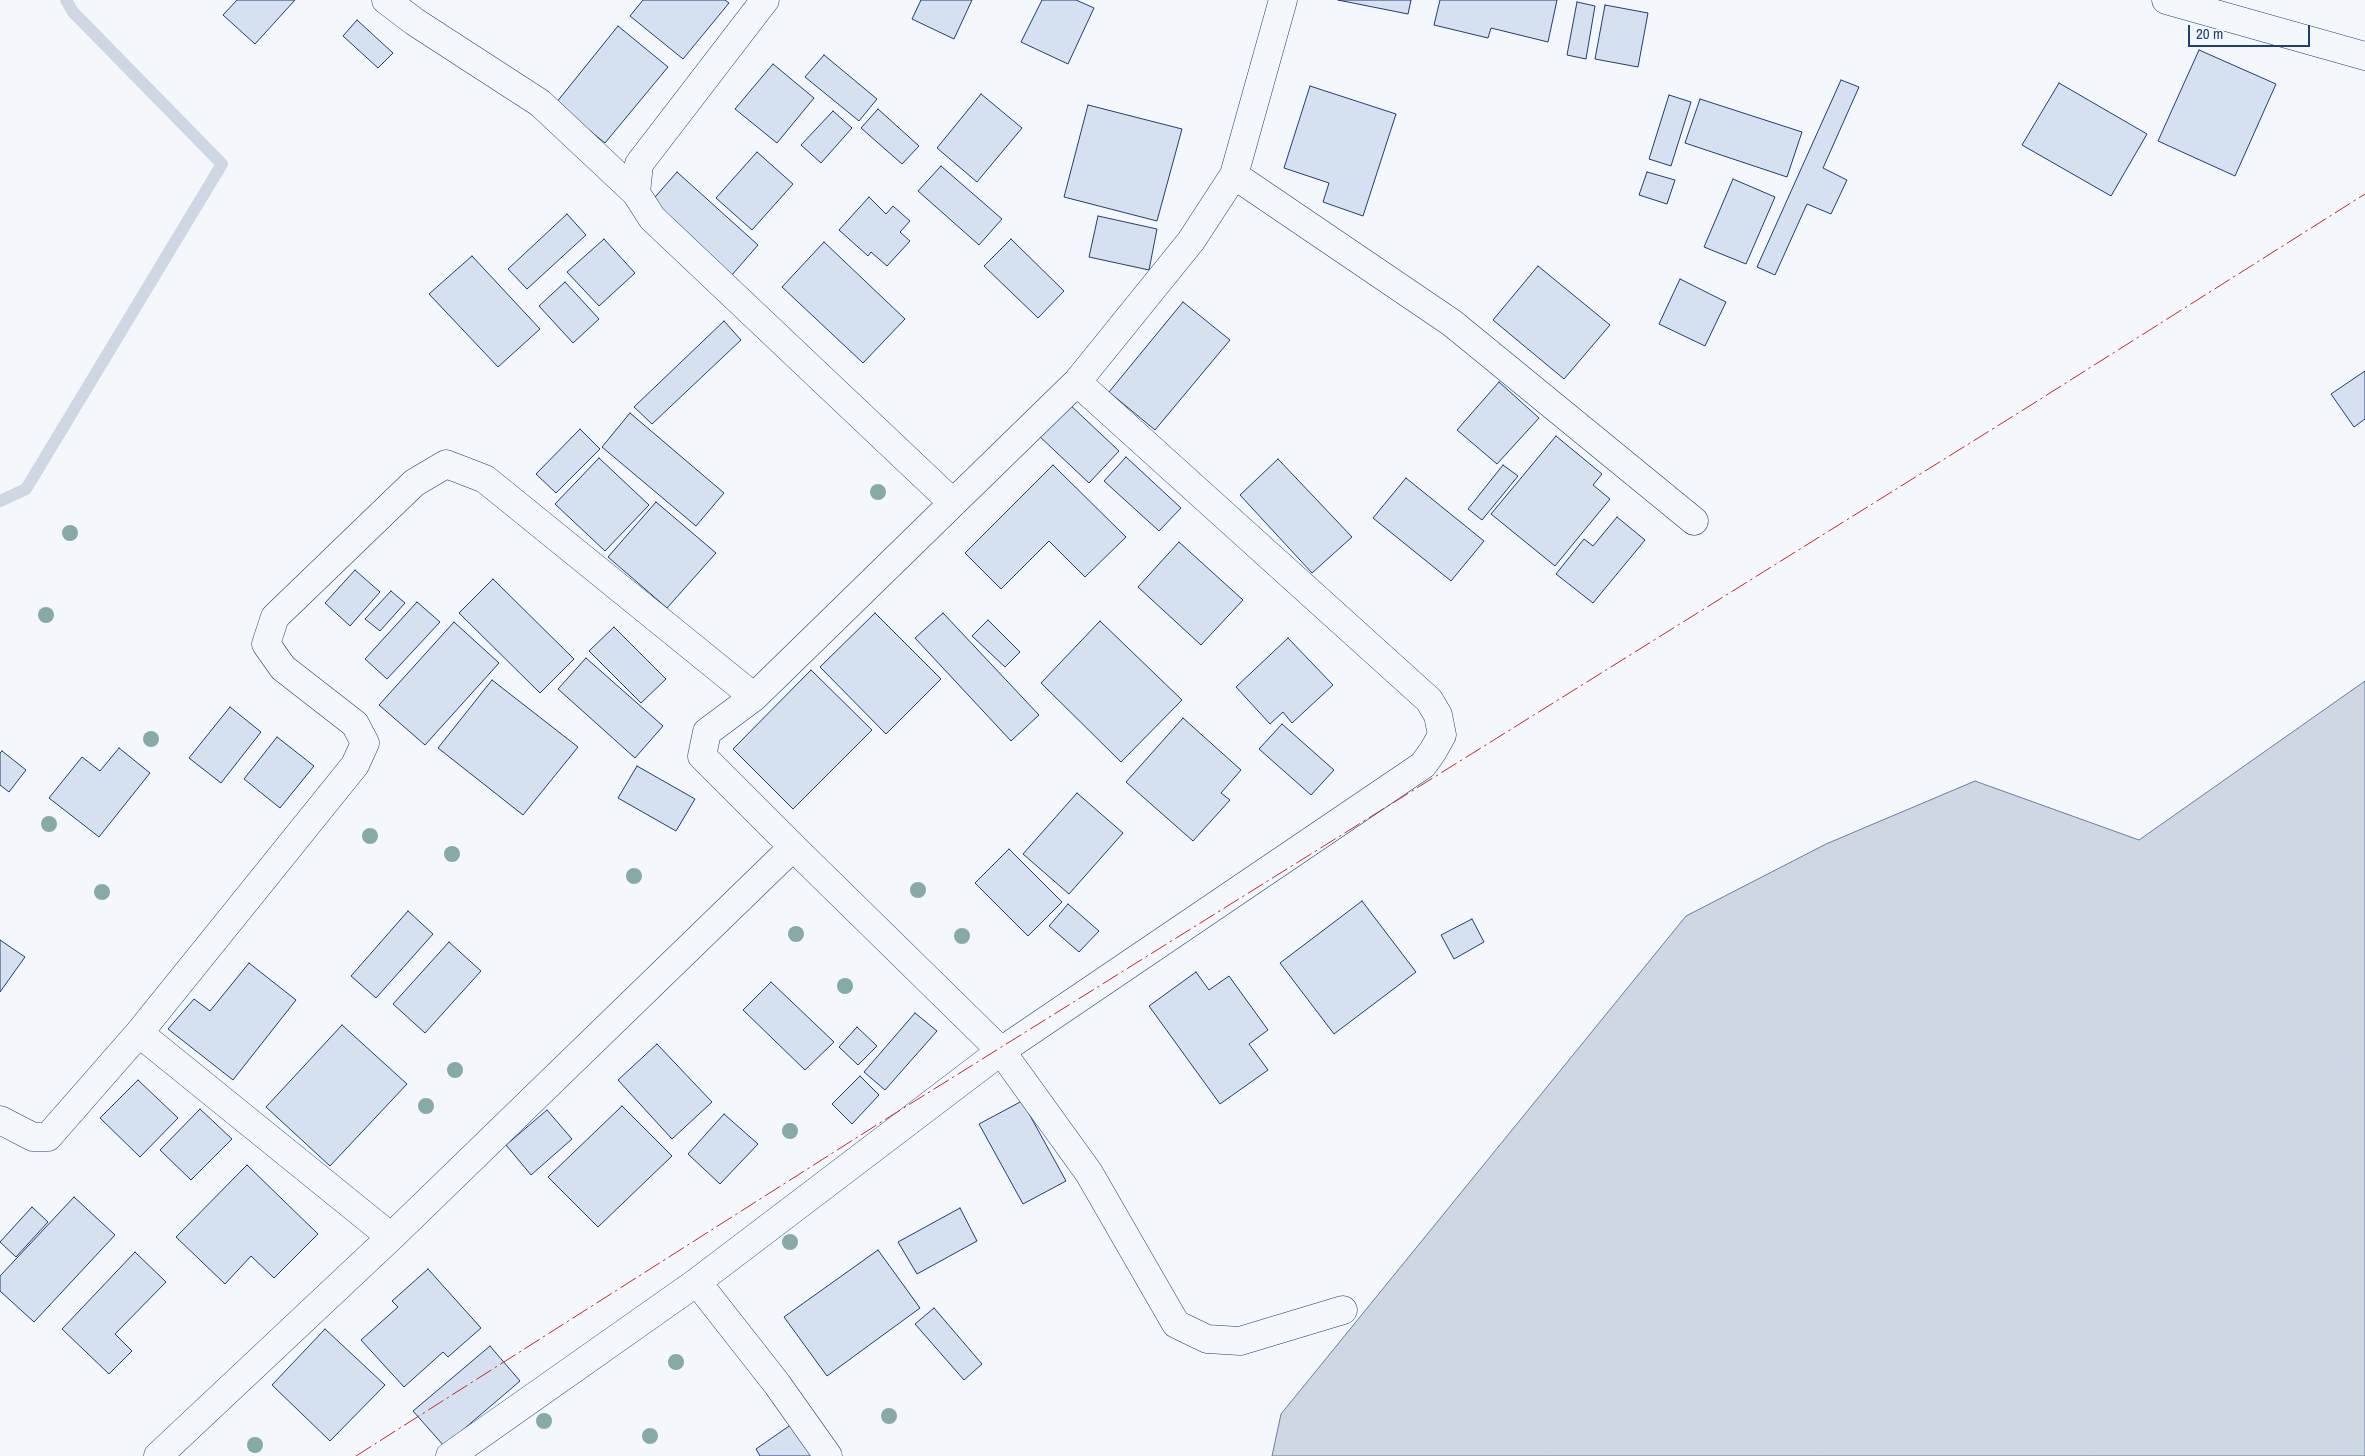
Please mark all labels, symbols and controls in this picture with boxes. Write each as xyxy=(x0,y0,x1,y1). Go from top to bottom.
scale bar xyxy=(2190,15,2312,47)
text: 20 m xyxy=(2196,23,2223,44)

